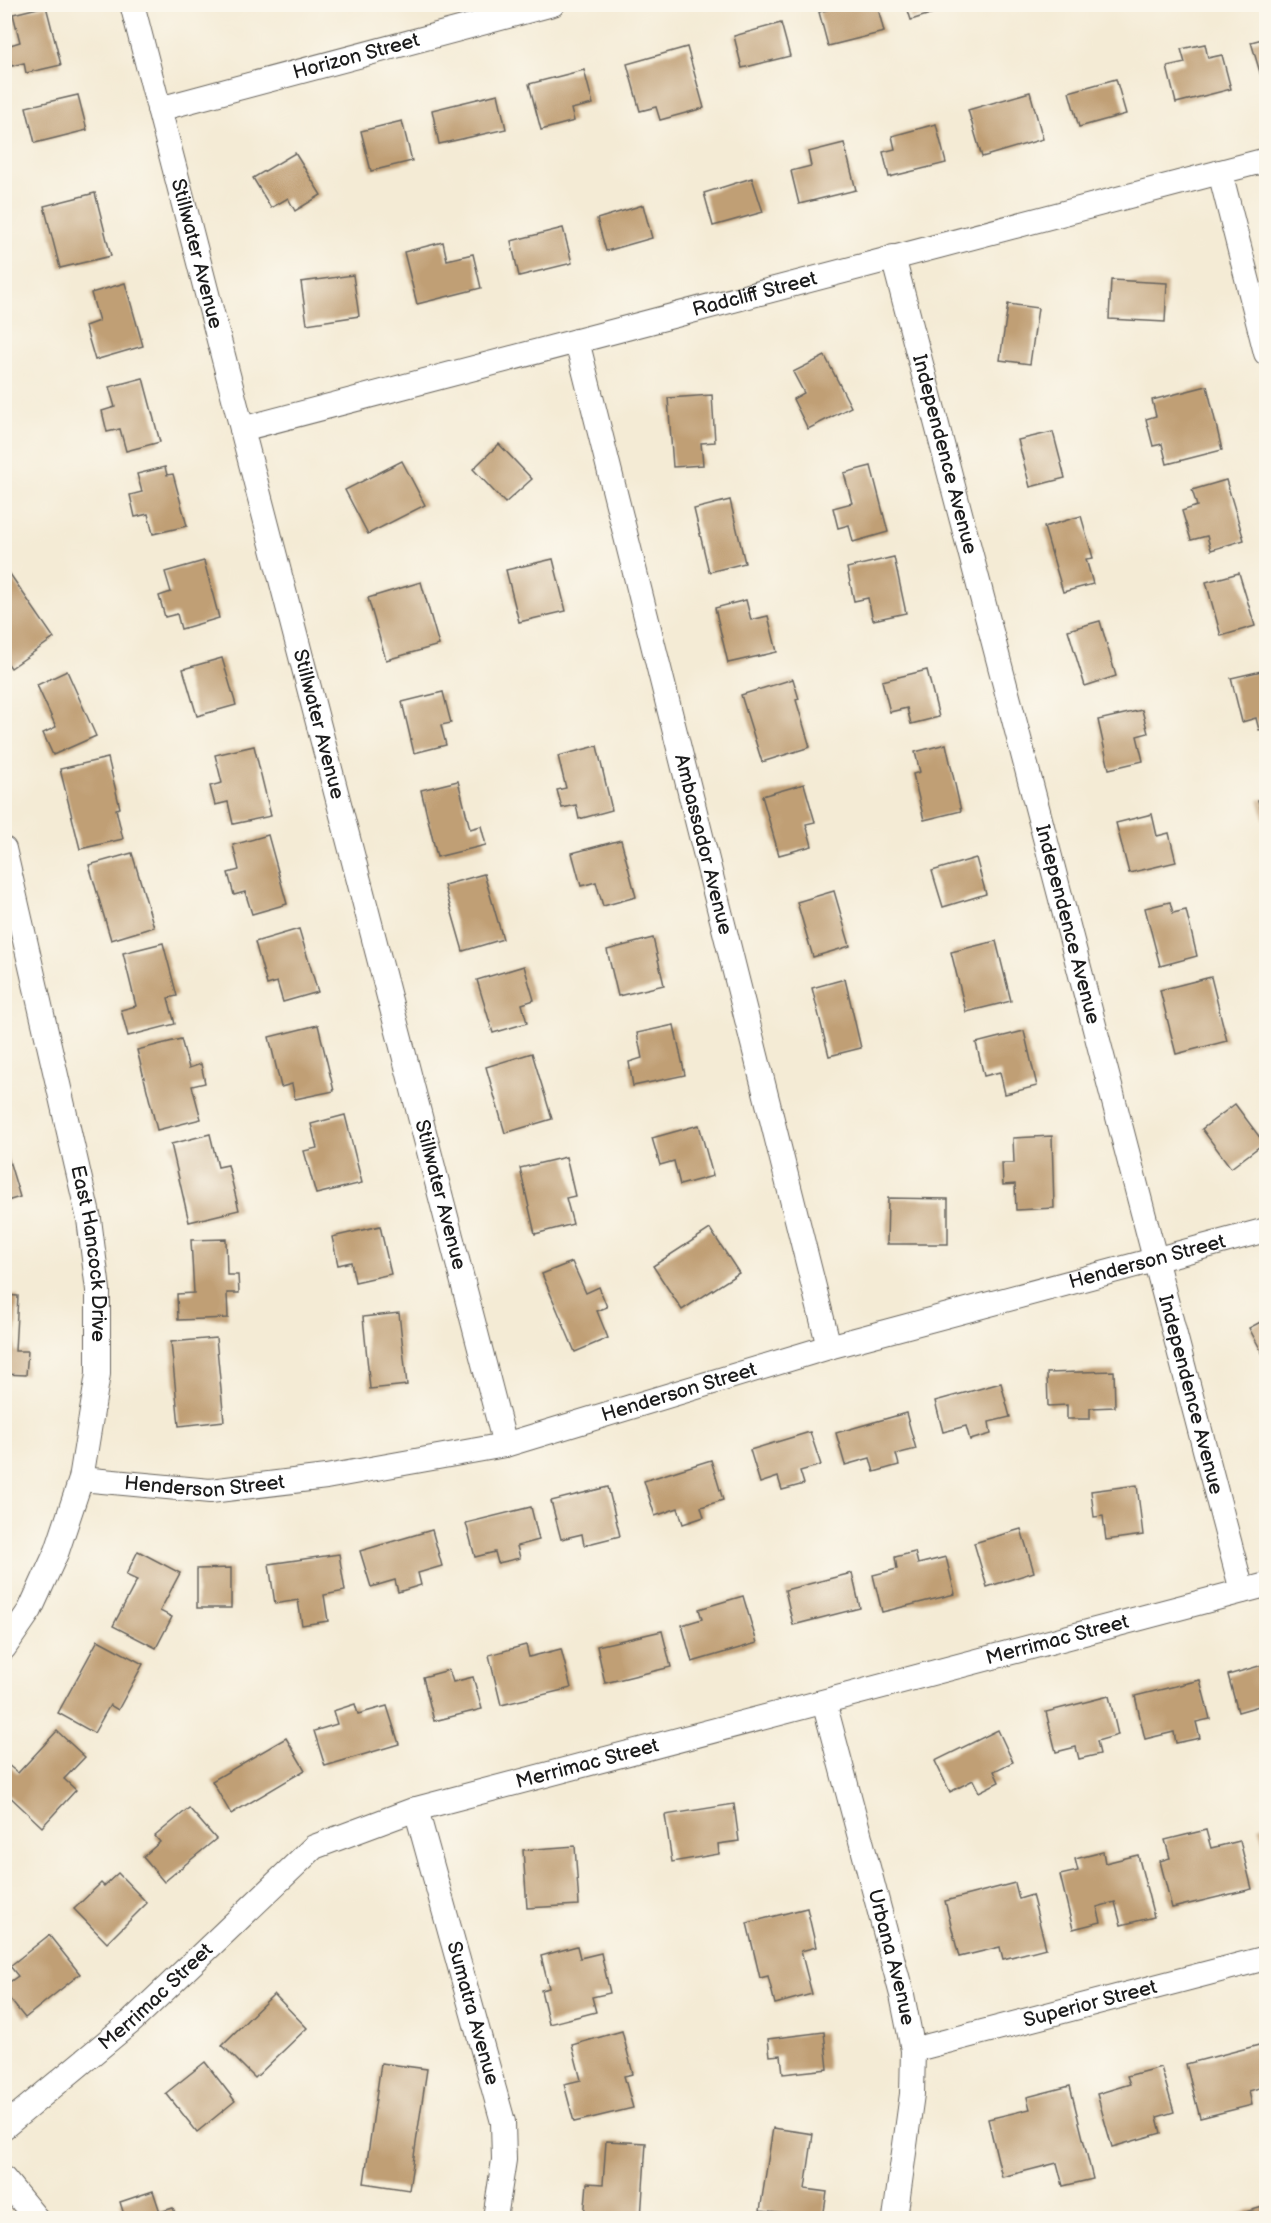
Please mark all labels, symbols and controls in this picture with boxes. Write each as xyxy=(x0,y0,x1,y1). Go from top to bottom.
street label: Horizon Street xyxy=(290,28,422,85)
street label: Stillwater Avenue xyxy=(166,176,228,331)
street label: Radcliff Street xyxy=(690,267,819,322)
street label: Independence Avenue xyxy=(907,352,982,557)
street label: Stillwater Avenue xyxy=(288,647,349,802)
street label: Ambassador Avenue xyxy=(669,752,737,937)
street label: Independence Avenue xyxy=(1030,822,1105,1027)
street label: Stillwater Avenue xyxy=(409,1117,471,1272)
street label: East Hancock Drive xyxy=(65,1163,110,1342)
street label: Henderson Street xyxy=(1066,1229,1228,1294)
street label: Independence Avenue xyxy=(1153,1292,1228,1497)
street label: Henderson Street xyxy=(599,1358,759,1427)
street label: Henderson Street xyxy=(123,1470,286,1503)
street label: Merrimac Street xyxy=(983,1610,1131,1670)
street label: Merrimac Street xyxy=(513,1734,661,1794)
street label: Urbana Avenue xyxy=(862,1887,920,2028)
street label: Merrimac Street xyxy=(94,1938,218,2055)
street label: Sumatra Avenue xyxy=(441,1939,504,2088)
street label: Superior Street xyxy=(1021,1975,1160,2033)

